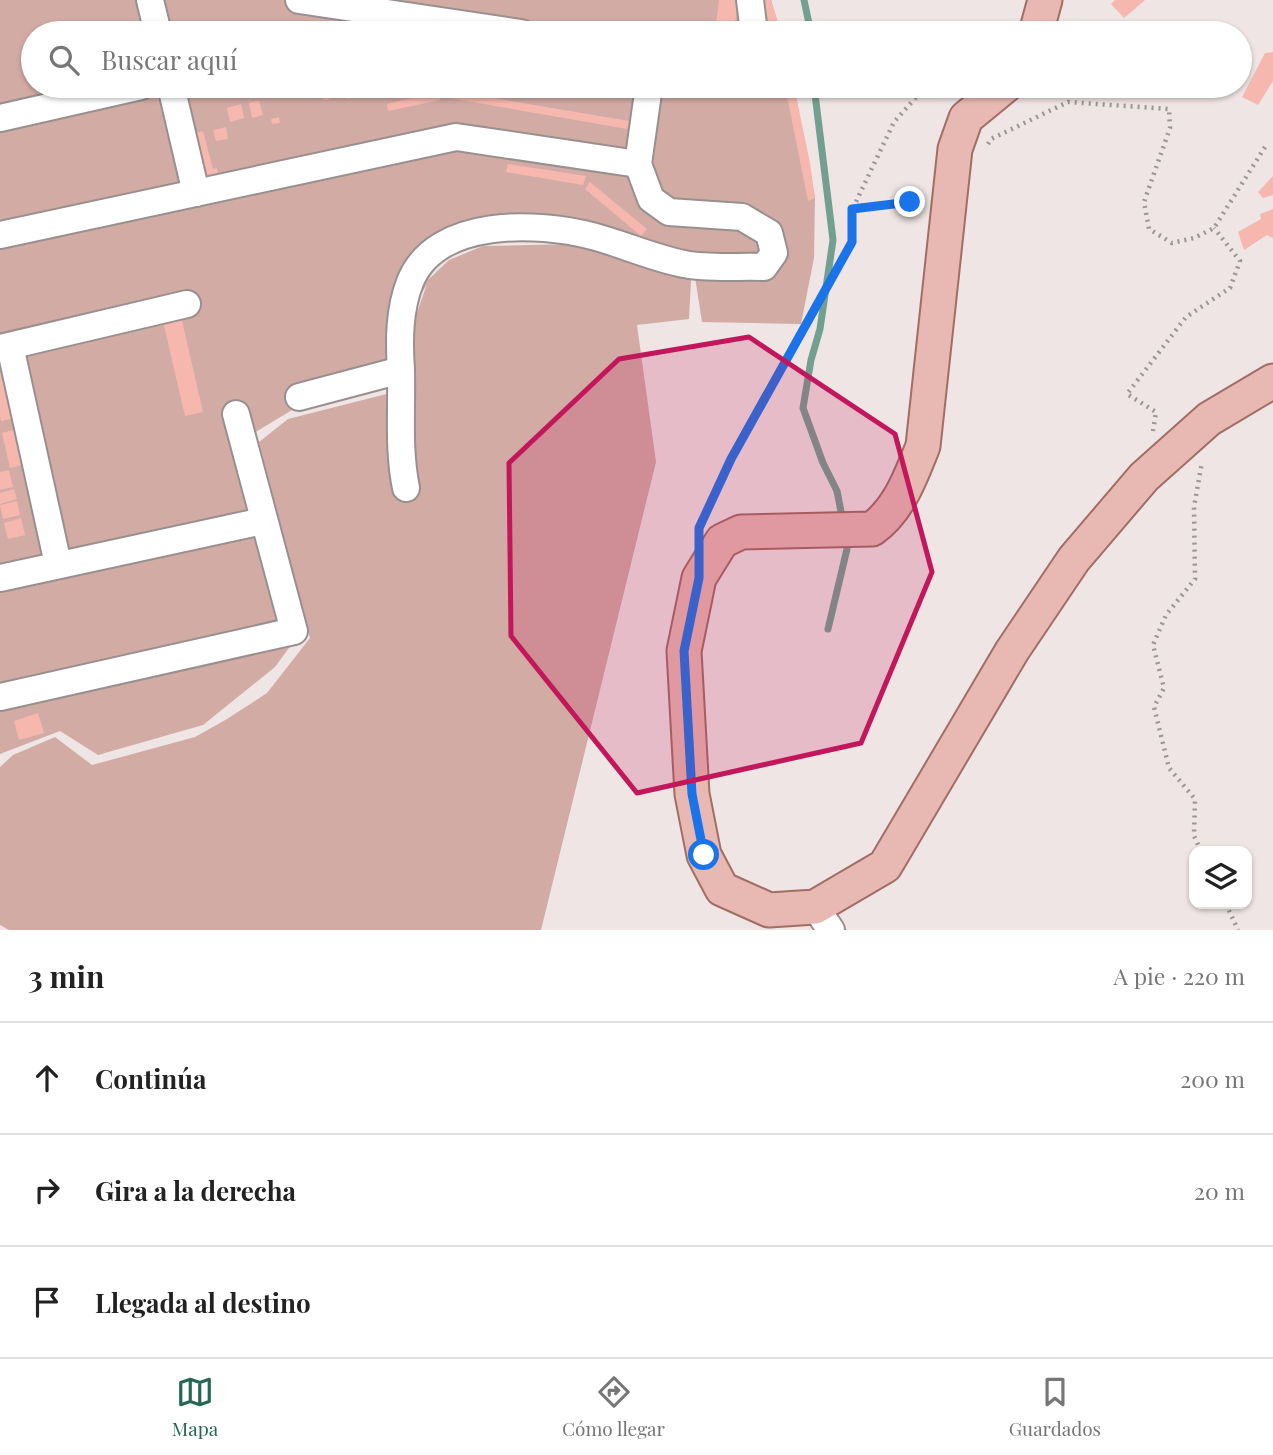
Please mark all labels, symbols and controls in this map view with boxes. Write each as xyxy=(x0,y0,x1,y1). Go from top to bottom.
search box xyxy=(21,21,1252,98)
icon: search xyxy=(45,41,83,79)
text: Buscar aquí xyxy=(101,42,237,77)
route end xyxy=(894,186,925,217)
route start xyxy=(688,839,719,870)
map controls xyxy=(1189,846,1252,909)
button: layers xyxy=(1189,846,1252,909)
text: 3 min xyxy=(28,956,104,996)
text: A pie · 220 m xyxy=(1114,960,1245,991)
icon: ahead xyxy=(28,1059,66,1097)
text: Continúa xyxy=(95,1061,207,1096)
text: 200 m xyxy=(1180,1063,1245,1094)
icon: right xyxy=(28,1171,66,1209)
text: Gira a la derecha xyxy=(95,1173,296,1208)
text: 20 m xyxy=(1194,1175,1245,1206)
icon: arrive xyxy=(28,1283,66,1321)
text: Llegada al destino xyxy=(95,1285,311,1320)
tab: Mapa xyxy=(172,1373,218,1441)
tab: Cómo llegar xyxy=(562,1373,665,1441)
tab: Guardados xyxy=(1009,1373,1101,1441)

